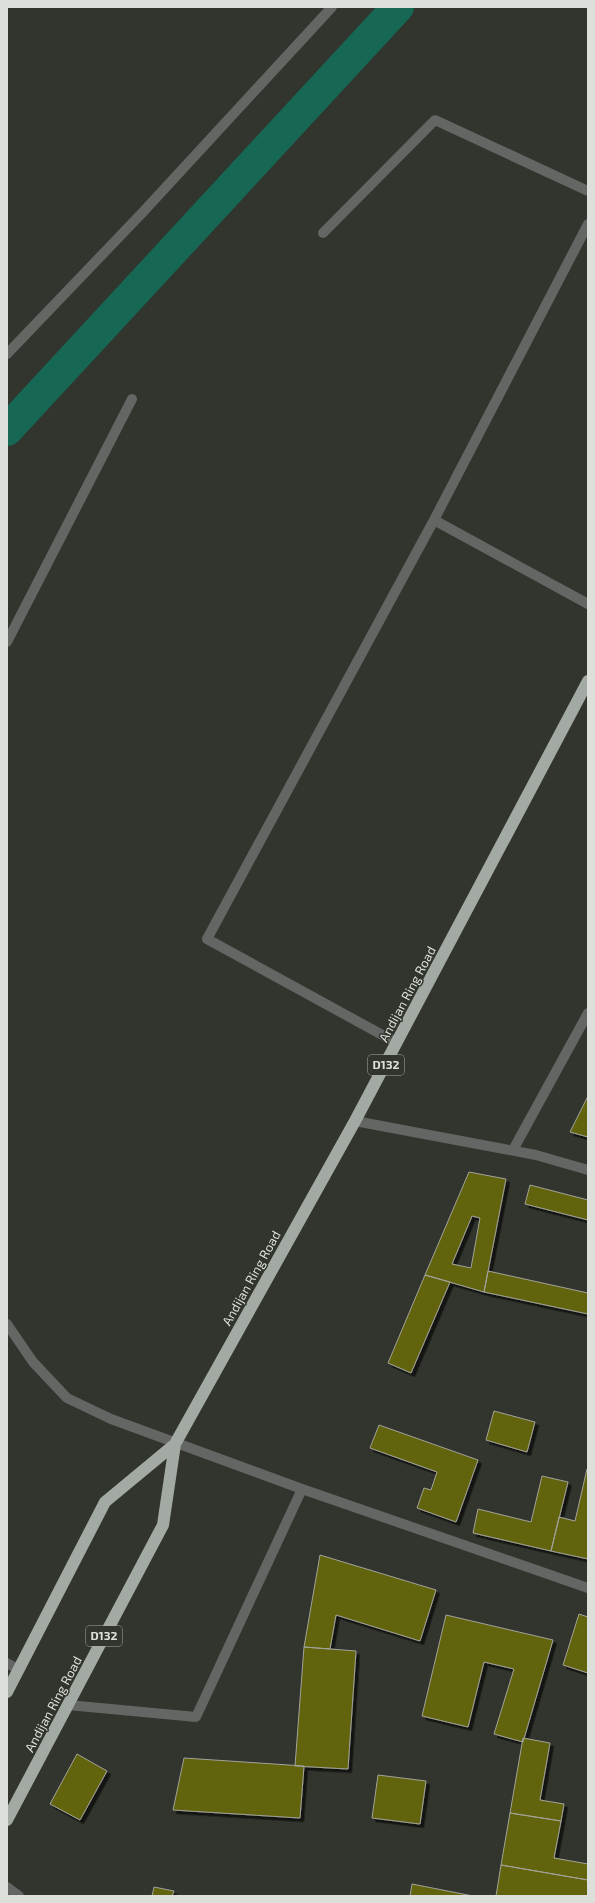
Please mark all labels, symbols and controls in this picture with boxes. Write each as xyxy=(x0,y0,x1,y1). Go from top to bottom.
street label: Andijan Ring Road xyxy=(375,943,439,1045)
road number: D132 xyxy=(368,1055,404,1075)
street label: Andijan Ring Road xyxy=(218,1228,284,1328)
road number: D132 xyxy=(86,1626,122,1646)
street label: Andijan Ring Road xyxy=(21,1653,85,1755)

